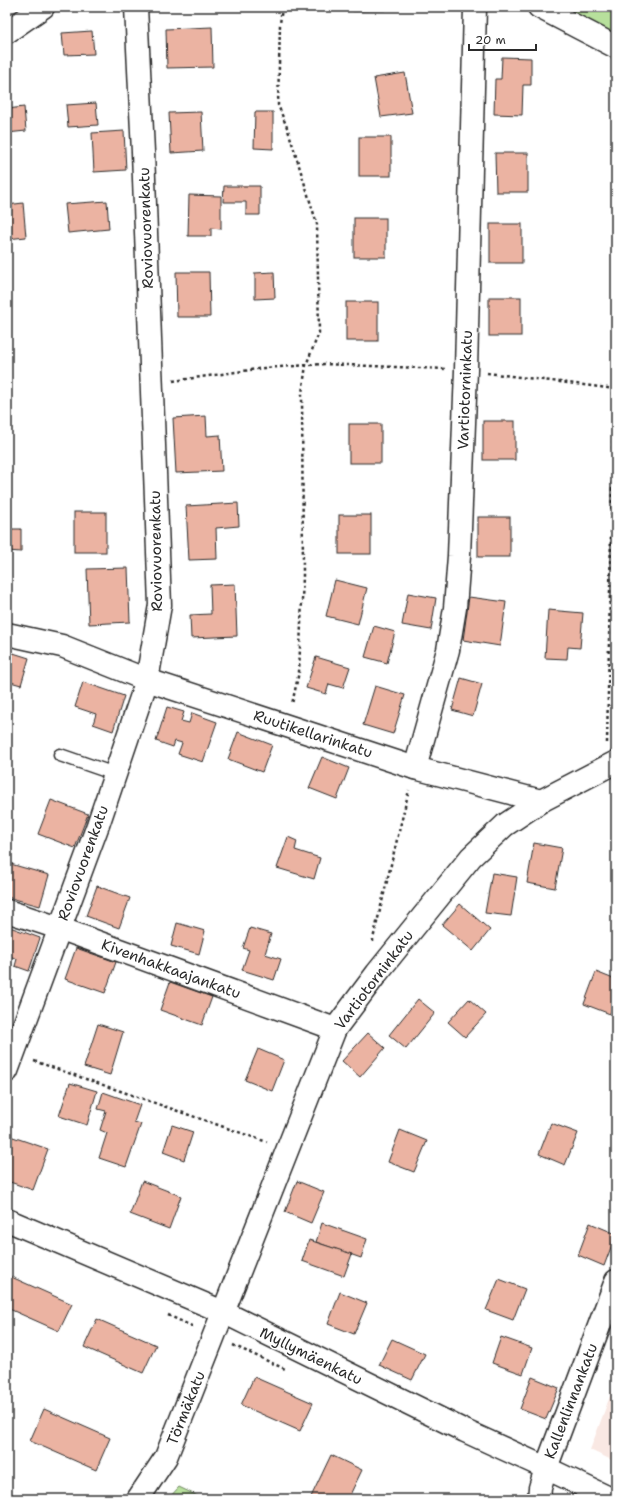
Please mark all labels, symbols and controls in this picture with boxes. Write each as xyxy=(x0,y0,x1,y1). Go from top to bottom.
scale bar xyxy=(469,26,536,52)
text: 20 m xyxy=(475,32,506,48)
street label: Roviovuorenkatu xyxy=(134,167,158,289)
street label: Vartiotorninkatu xyxy=(453,330,477,450)
street label: Roviovuorenkatu xyxy=(145,490,167,612)
street label: Ruutikellarinkatu xyxy=(251,705,375,763)
street label: Roviovuorenkatu xyxy=(53,803,113,923)
street label: Vartiotorninkatu xyxy=(330,926,418,1034)
street label: Kivenhakkaajankatu xyxy=(99,934,243,1004)
street label: Myllymäenkatu xyxy=(256,1322,366,1390)
street label: Kallenlinnankatu xyxy=(540,1340,602,1462)
street label: Törmäkatu xyxy=(162,1368,210,1448)

